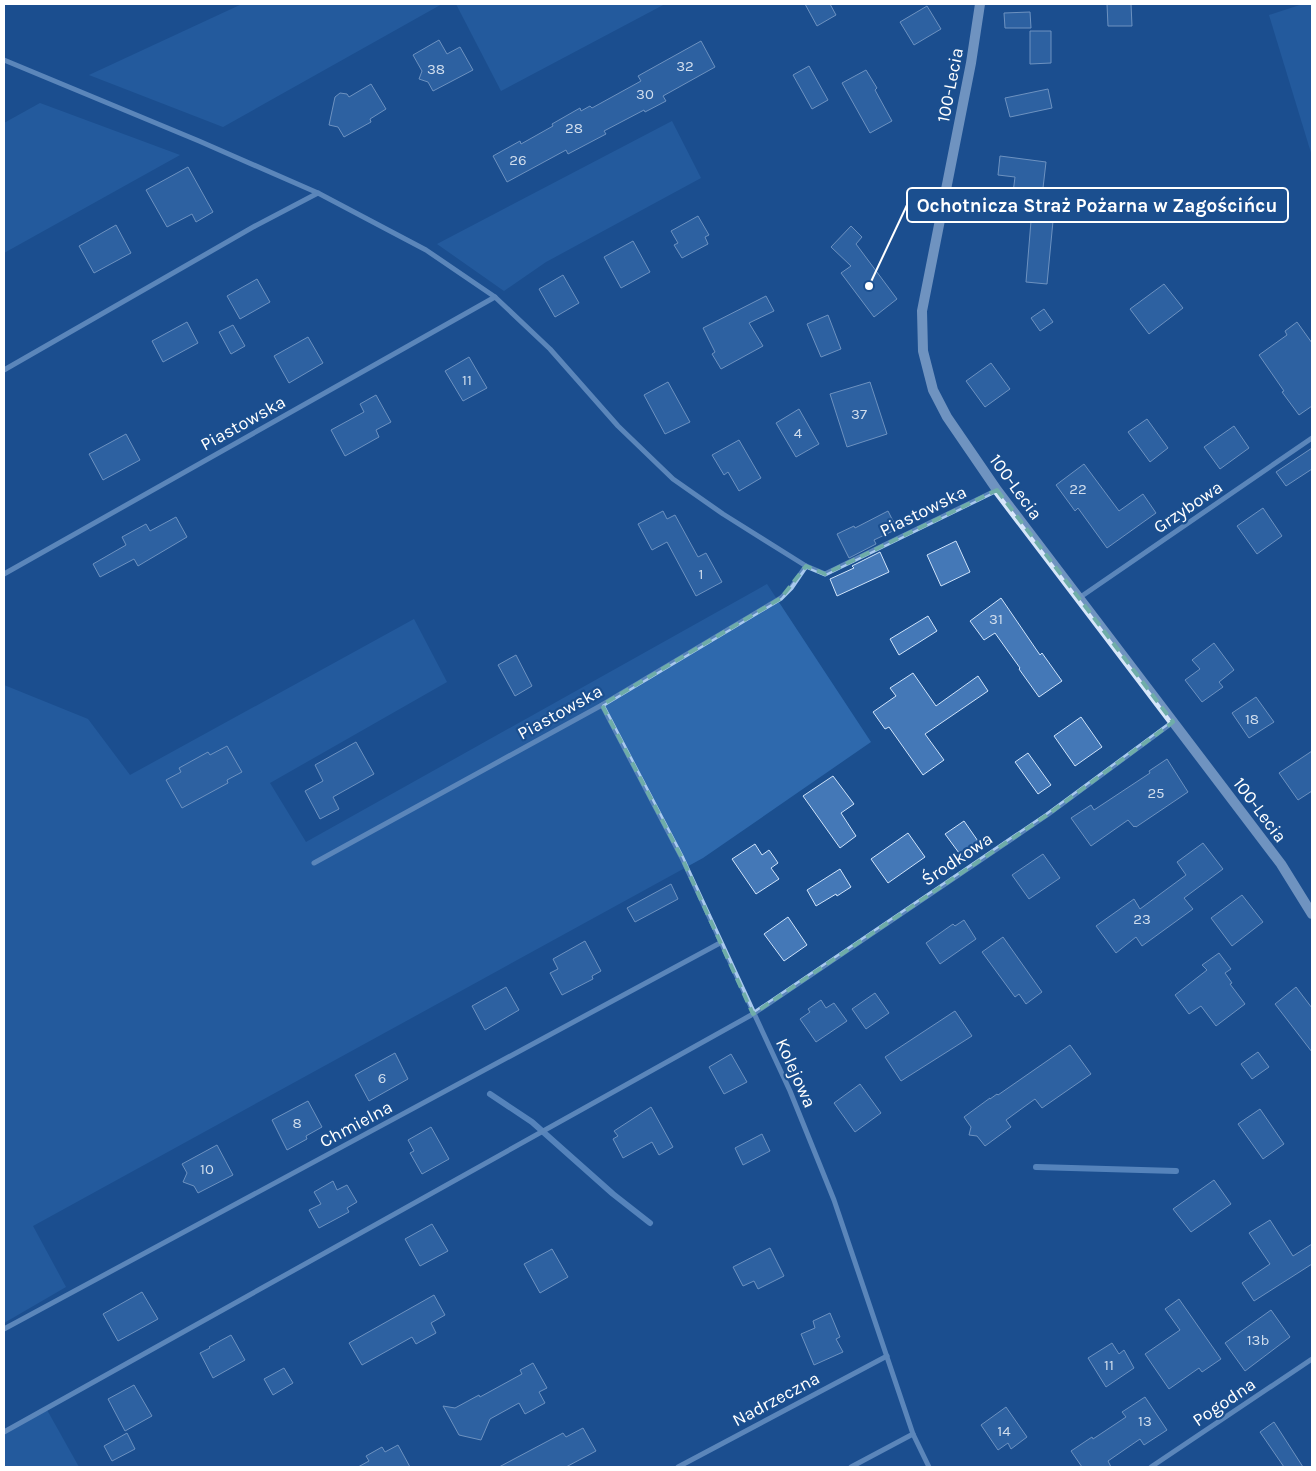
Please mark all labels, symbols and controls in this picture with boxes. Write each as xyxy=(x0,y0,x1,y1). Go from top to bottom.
street label: 100-Lecia xyxy=(932,46,968,124)
house number: 32 xyxy=(676,57,694,75)
house number: 38 xyxy=(427,60,445,78)
house number: 30 xyxy=(636,85,654,103)
house number: 28 xyxy=(565,119,583,137)
house number: 26 xyxy=(509,151,527,169)
callout: Ochotnicza Straż Pożarna w Zagościńcu xyxy=(907,188,1288,222)
text: Ochotnicza Straż Pożarna w Zagościńcu xyxy=(917,195,1277,217)
house number: 11 xyxy=(462,371,472,389)
street label: Piastowska xyxy=(197,391,289,455)
house number: 37 xyxy=(851,405,867,423)
house number: 4 xyxy=(794,424,803,442)
street label: 100-Lecia xyxy=(985,450,1047,524)
street label: Grzybowa xyxy=(1149,476,1227,538)
house number: 22 xyxy=(1069,480,1087,498)
street label: Piastowska xyxy=(876,481,970,541)
house number: 1 xyxy=(699,565,703,583)
house number: 31 xyxy=(989,610,1003,628)
street label: Piastowska xyxy=(514,680,606,744)
house number: 18 xyxy=(1245,710,1259,728)
street label: 100-Lecia xyxy=(1228,773,1292,847)
house number: 25 xyxy=(1147,784,1165,802)
street label: Środkowa xyxy=(917,826,997,891)
house number: 23 xyxy=(1133,910,1151,928)
street label: Kolejowa xyxy=(771,1035,821,1111)
house number: 6 xyxy=(378,1069,386,1087)
street label: Chmielna xyxy=(316,1096,396,1152)
house number: 8 xyxy=(292,1114,302,1132)
house number: 10 xyxy=(200,1160,214,1178)
house number: 13b xyxy=(1247,1331,1269,1349)
house number: 11 xyxy=(1104,1356,1114,1374)
street label: Nadrzeczna xyxy=(729,1367,823,1431)
street label: Pogodna xyxy=(1188,1373,1260,1431)
house number: 13 xyxy=(1138,1412,1152,1430)
house number: 14 xyxy=(997,1422,1011,1440)

